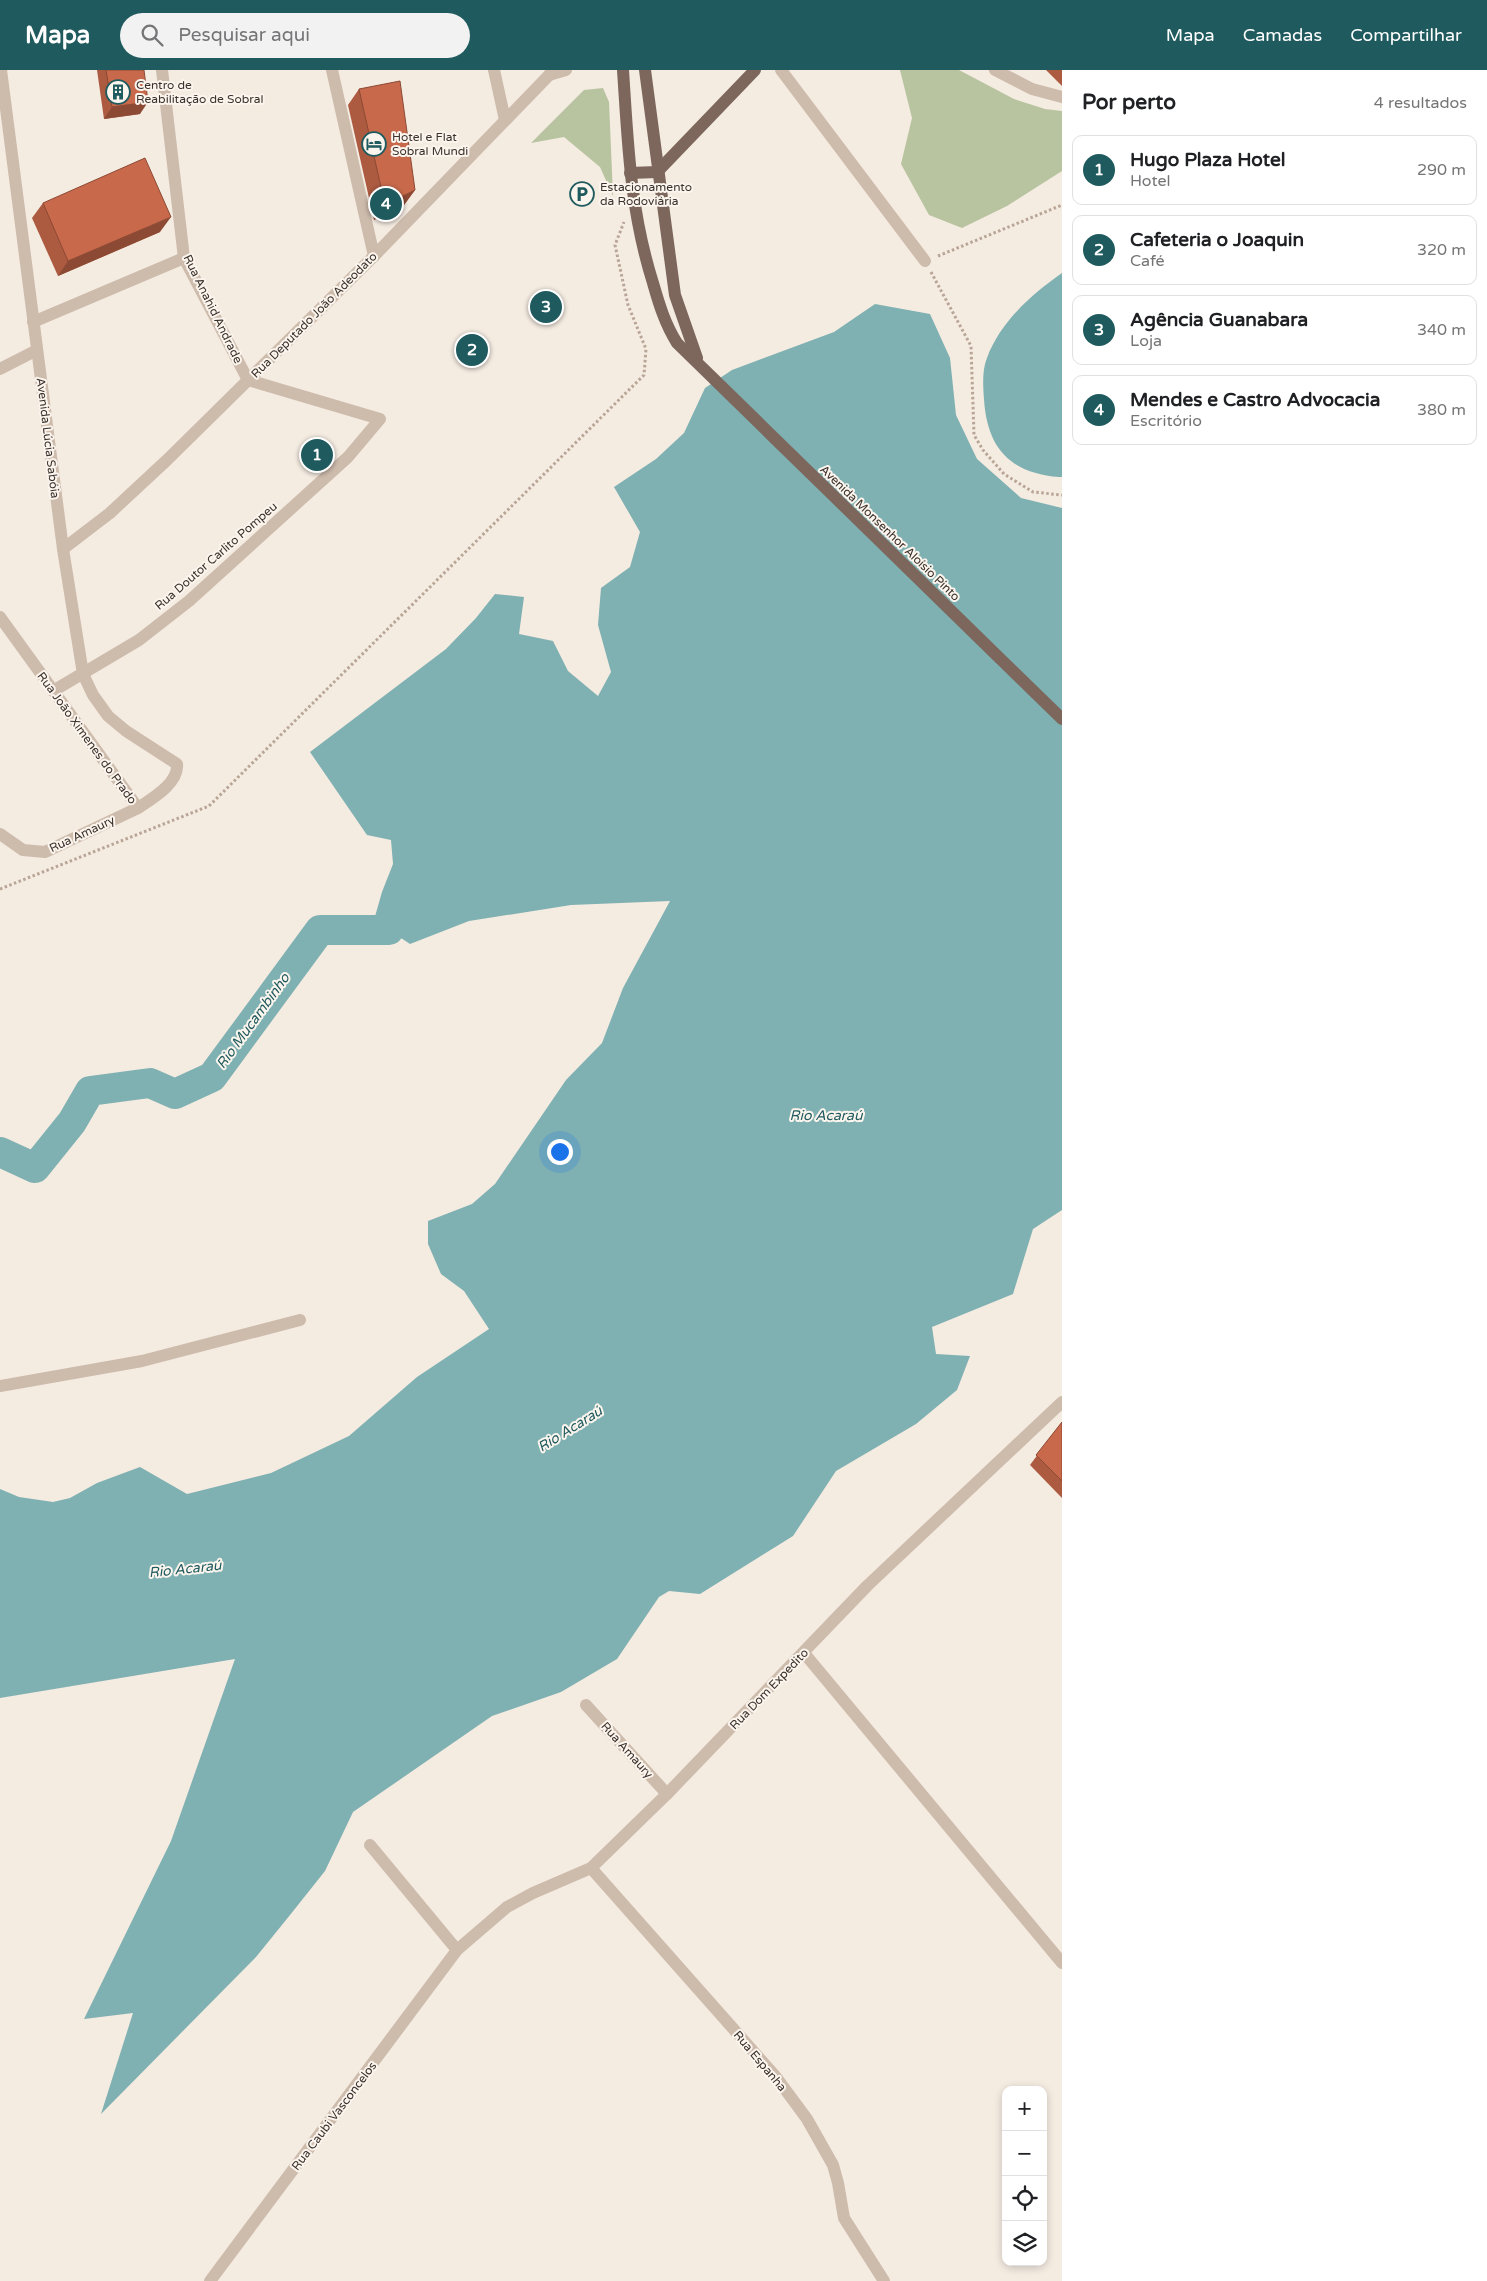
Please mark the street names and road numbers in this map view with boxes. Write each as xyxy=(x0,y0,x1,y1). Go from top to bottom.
street label: Rua Deputado João Adeodato xyxy=(248,249,380,381)
street label: Rua Anahid Andrade xyxy=(181,252,245,366)
street label: Avenida Lúcia Sabóia xyxy=(34,377,62,499)
street label: Avenida Monsenhor Aloísio Pinto xyxy=(817,462,963,604)
street label: Rua Doutor Carlito Pompeu xyxy=(152,499,280,613)
street label: Rua João Ximenes do Prado xyxy=(34,669,140,807)
street label: Rua Amaury xyxy=(47,812,117,855)
street label: Rua Dom Expedito xyxy=(727,1646,811,1732)
street label: Rua Amaury xyxy=(598,1719,656,1781)
street label: Rua Espanha xyxy=(731,2028,789,2094)
street label: Rua Caubi Vasconcelos xyxy=(289,2059,379,2173)

